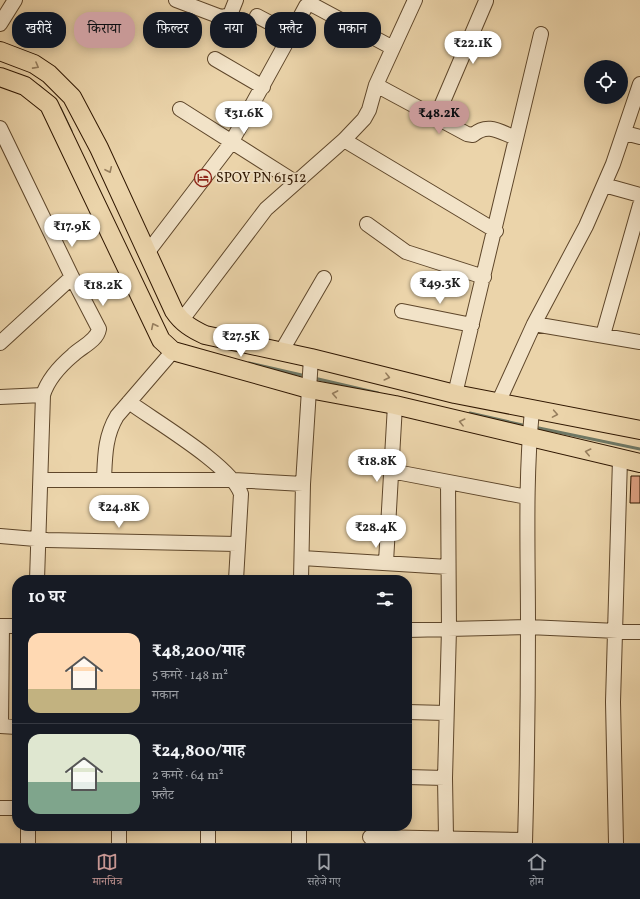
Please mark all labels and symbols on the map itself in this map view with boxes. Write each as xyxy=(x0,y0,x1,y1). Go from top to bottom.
pin: ₹22.1K xyxy=(440,31,506,65)
one-way arrow xyxy=(32,61,39,69)
pin: ₹31.6K xyxy=(211,101,277,135)
pin: ₹48.2K xyxy=(406,101,472,135)
one-way arrow xyxy=(104,166,112,173)
hotel icon: SPOY PN 61512 xyxy=(193,168,213,188)
place label: SPOY PN 61512 xyxy=(216,169,306,188)
pin: ₹17.9K xyxy=(39,214,105,248)
pin: ₹49.3K xyxy=(407,271,473,305)
pin: ₹18.2K xyxy=(70,273,136,307)
one-way arrow xyxy=(151,323,159,330)
pin: ₹27.5K xyxy=(208,324,274,358)
one-way arrow xyxy=(384,372,390,380)
one-way arrow xyxy=(332,390,338,399)
one-way arrow xyxy=(552,410,558,418)
one-way arrow xyxy=(459,418,466,427)
one-way arrow xyxy=(585,448,591,456)
pin: ₹18.8K xyxy=(344,449,410,483)
pin: ₹24.8K xyxy=(86,495,152,529)
pin: ₹28.4K xyxy=(343,515,409,549)

